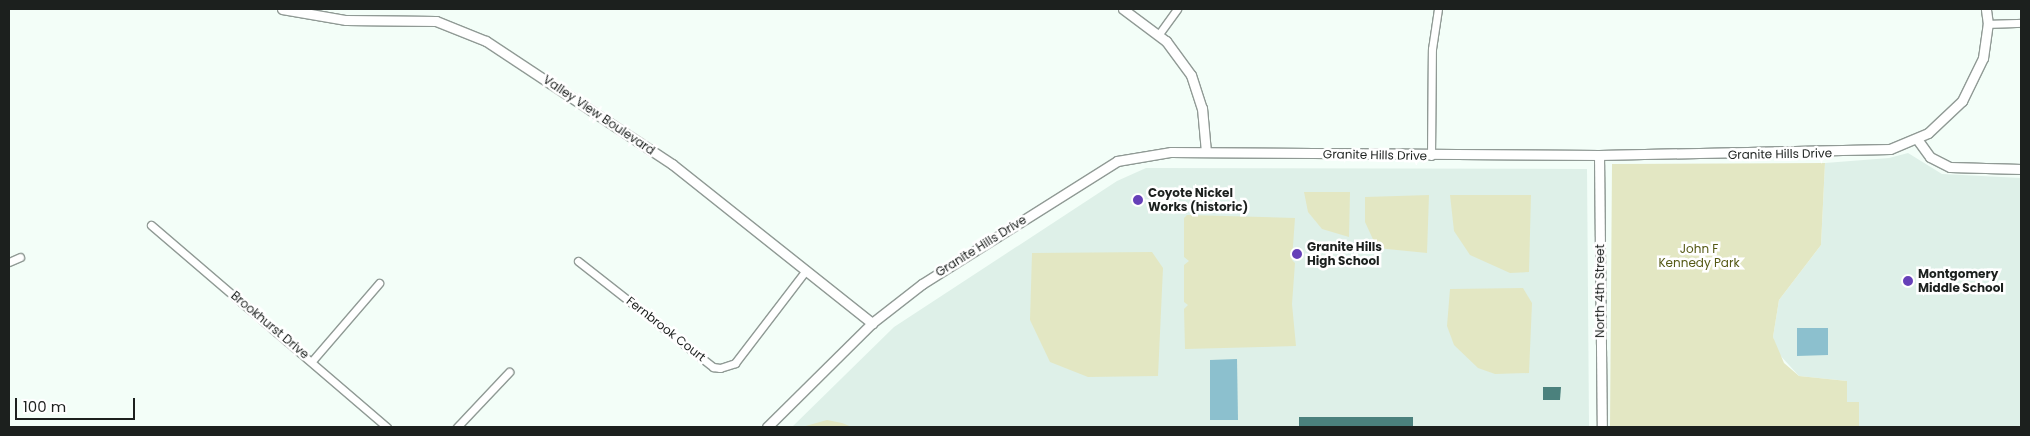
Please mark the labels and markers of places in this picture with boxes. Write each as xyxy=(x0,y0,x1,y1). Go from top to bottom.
place label: Coyote Nickel Works (historic) xyxy=(1148,186,1248,214)
marker: Coyote Nickel Works (historic) xyxy=(1132,194,1144,206)
place label: Granite Hills High School xyxy=(1307,240,1382,268)
marker: Granite Hills High School xyxy=(1291,248,1303,260)
place label: Montgomery Middle School xyxy=(1918,267,2004,295)
marker: Montgomery Middle School xyxy=(1902,275,1914,287)

